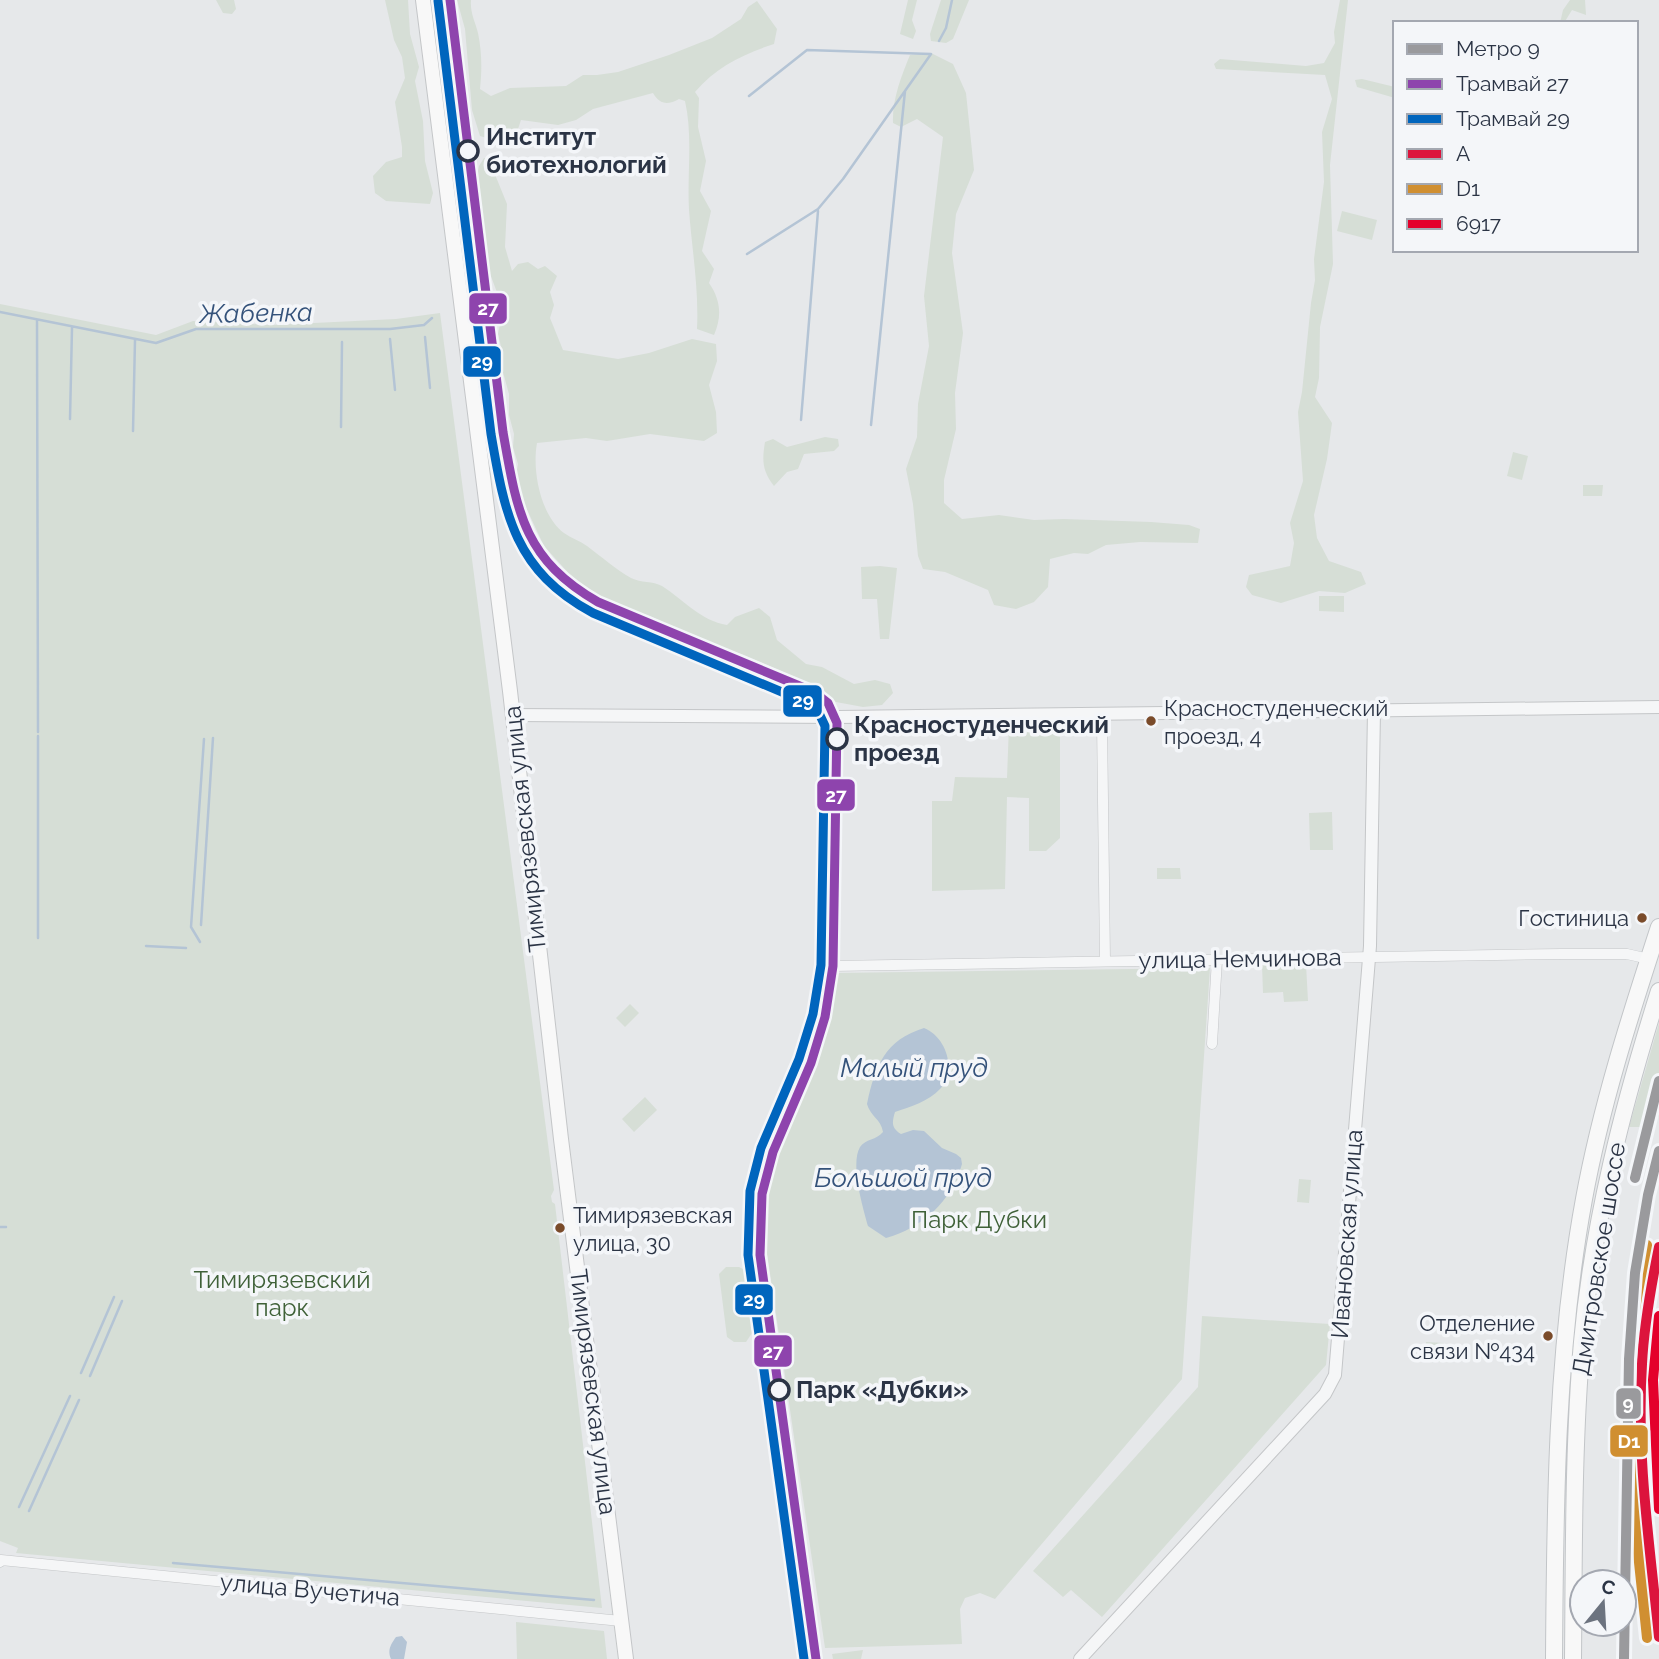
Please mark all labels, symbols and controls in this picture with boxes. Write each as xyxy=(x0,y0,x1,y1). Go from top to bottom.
legend xyxy=(1393,21,1638,252)
text: Метро 9 xyxy=(1456,36,1540,61)
text: Трамвай 27 xyxy=(1456,71,1570,96)
text: Трамвай 29 xyxy=(1456,106,1570,131)
place label: Институт биотехнологий xyxy=(486,122,667,179)
marker: Институт биотехнологий xyxy=(457,140,479,162)
text: A xyxy=(1456,141,1470,166)
text: D1 xyxy=(1456,176,1480,201)
text: 6917 xyxy=(1456,211,1502,236)
line badge: 27 xyxy=(468,292,508,325)
water label: Жабенка xyxy=(198,297,313,329)
text: 27 xyxy=(477,297,499,319)
line badge: 29 xyxy=(462,345,502,378)
text: 29 xyxy=(471,350,493,372)
line badge: 29 xyxy=(782,684,823,718)
text: 29 xyxy=(792,689,814,711)
place label: Красностуденческий проезд, 4 xyxy=(1164,695,1388,749)
street label: Тимирязевская улица xyxy=(497,704,552,954)
place label: Красностуденческий проезд xyxy=(854,710,1109,767)
marker: Красностуденческий проезд, 4 xyxy=(1144,714,1158,728)
marker: Красностуденческий проезд xyxy=(826,728,848,750)
line badge: 27 xyxy=(816,778,856,812)
text: 27 xyxy=(825,784,847,806)
place label: Гостиница xyxy=(1518,905,1629,931)
marker: Гостиница xyxy=(1635,911,1649,925)
street label: улица Немчинова xyxy=(1138,942,1342,975)
water label: Малый пруд xyxy=(840,1053,988,1083)
street label: Ивановская улица xyxy=(1325,1128,1368,1340)
street label: Дмитровское шоссе xyxy=(1566,1140,1631,1378)
water label: Большой пруд xyxy=(814,1163,992,1193)
place label: Тимирязевская улица, 30 xyxy=(573,1202,733,1256)
park label: Парк Дубки xyxy=(911,1205,1047,1234)
marker: Тимирязевская улица, 30 xyxy=(553,1221,567,1235)
park label: Тимирязевский парк xyxy=(193,1265,371,1322)
street label: Тимирязевская улица xyxy=(564,1267,623,1517)
line badge: 29 xyxy=(734,1283,774,1316)
text: 29 xyxy=(743,1288,765,1310)
place label: Отделение связи №434 xyxy=(1410,1310,1535,1364)
marker: Отделение связи №434 xyxy=(1541,1329,1555,1343)
line badge: 27 xyxy=(753,1334,793,1368)
text: 27 xyxy=(762,1340,784,1362)
place label: Парк «Дубки» xyxy=(796,1375,969,1404)
marker: Парк «Дубки» xyxy=(768,1379,790,1401)
line badge: 9 xyxy=(1615,1387,1642,1420)
text: 9 xyxy=(1622,1392,1634,1414)
line badge: D1 xyxy=(1609,1424,1649,1458)
text: D1 xyxy=(1618,1430,1641,1452)
street label: улица Вучетича xyxy=(219,1567,401,1612)
north arrow xyxy=(1568,1568,1638,1638)
text: С xyxy=(1599,1574,1618,1599)

